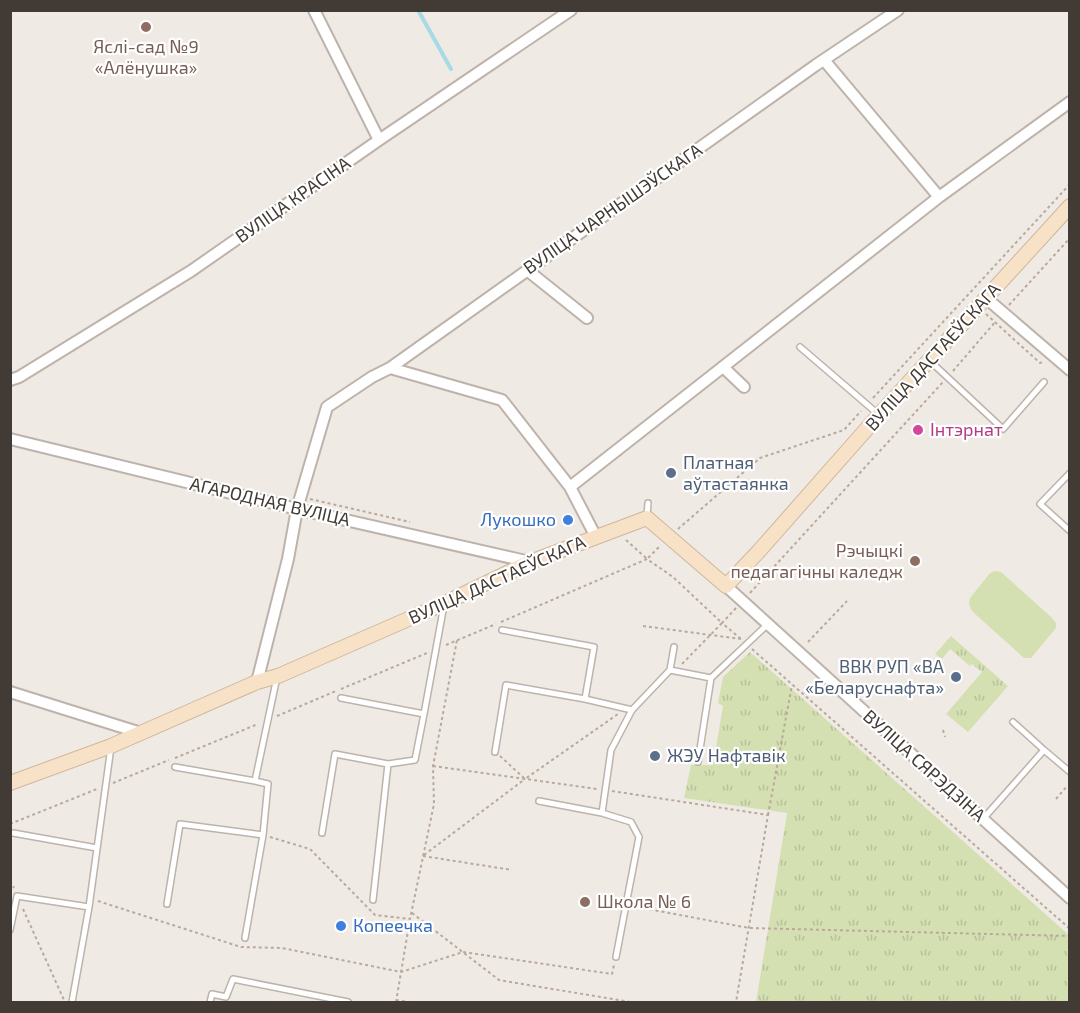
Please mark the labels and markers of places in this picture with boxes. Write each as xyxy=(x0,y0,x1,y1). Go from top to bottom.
marker: Яслі-сад №9 «Алёнушка» xyxy=(139,20,153,34)
place label: Яслі-сад №9 «Алёнушка» xyxy=(93,35,199,78)
place label: Інтэрнат xyxy=(930,418,1003,440)
marker: Інтэрнат xyxy=(911,423,925,437)
place label: Платная аўтастаянка xyxy=(683,451,789,494)
marker: Платная аўтастаянка xyxy=(664,466,678,480)
place label: Лукошко xyxy=(480,508,556,530)
marker: Лукошко xyxy=(561,513,575,527)
place label: Рэчыцкі педагагічны каледж xyxy=(730,539,903,582)
marker: Рэчыцкі педагагічны каледж xyxy=(908,554,922,568)
place label: ВВК РУП «ВА «Беларуснафта» xyxy=(805,655,945,698)
marker: ВВК РУП «ВА «Беларуснафта» xyxy=(949,670,963,684)
place label: ЖЭУ Нафтавік xyxy=(667,744,786,766)
marker: ЖЭУ Нафтавік xyxy=(648,749,662,763)
place label: Школа № 6 xyxy=(597,890,691,912)
marker: Школа № 6 xyxy=(578,895,592,909)
place label: Копеечка xyxy=(353,914,433,936)
marker: Копеечка xyxy=(334,919,348,933)

